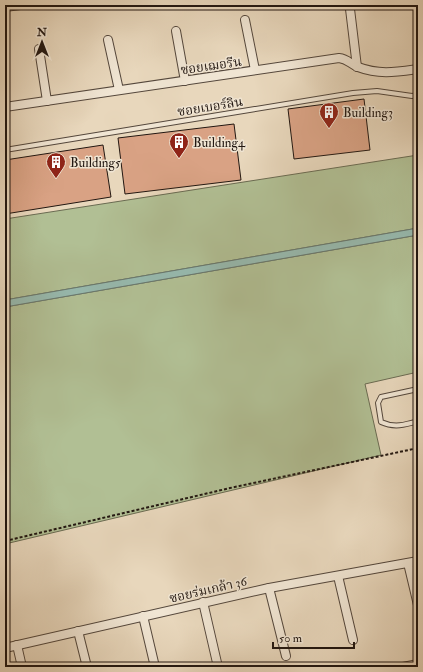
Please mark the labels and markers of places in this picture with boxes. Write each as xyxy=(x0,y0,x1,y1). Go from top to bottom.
building icon: Building3 xyxy=(318,101,340,129)
place label: Building3 xyxy=(343,105,393,121)
building icon: Building4 xyxy=(168,131,190,159)
place label: Building4 xyxy=(193,135,246,151)
building icon: Building5 xyxy=(45,151,67,179)
place label: Building5 xyxy=(70,155,121,171)

